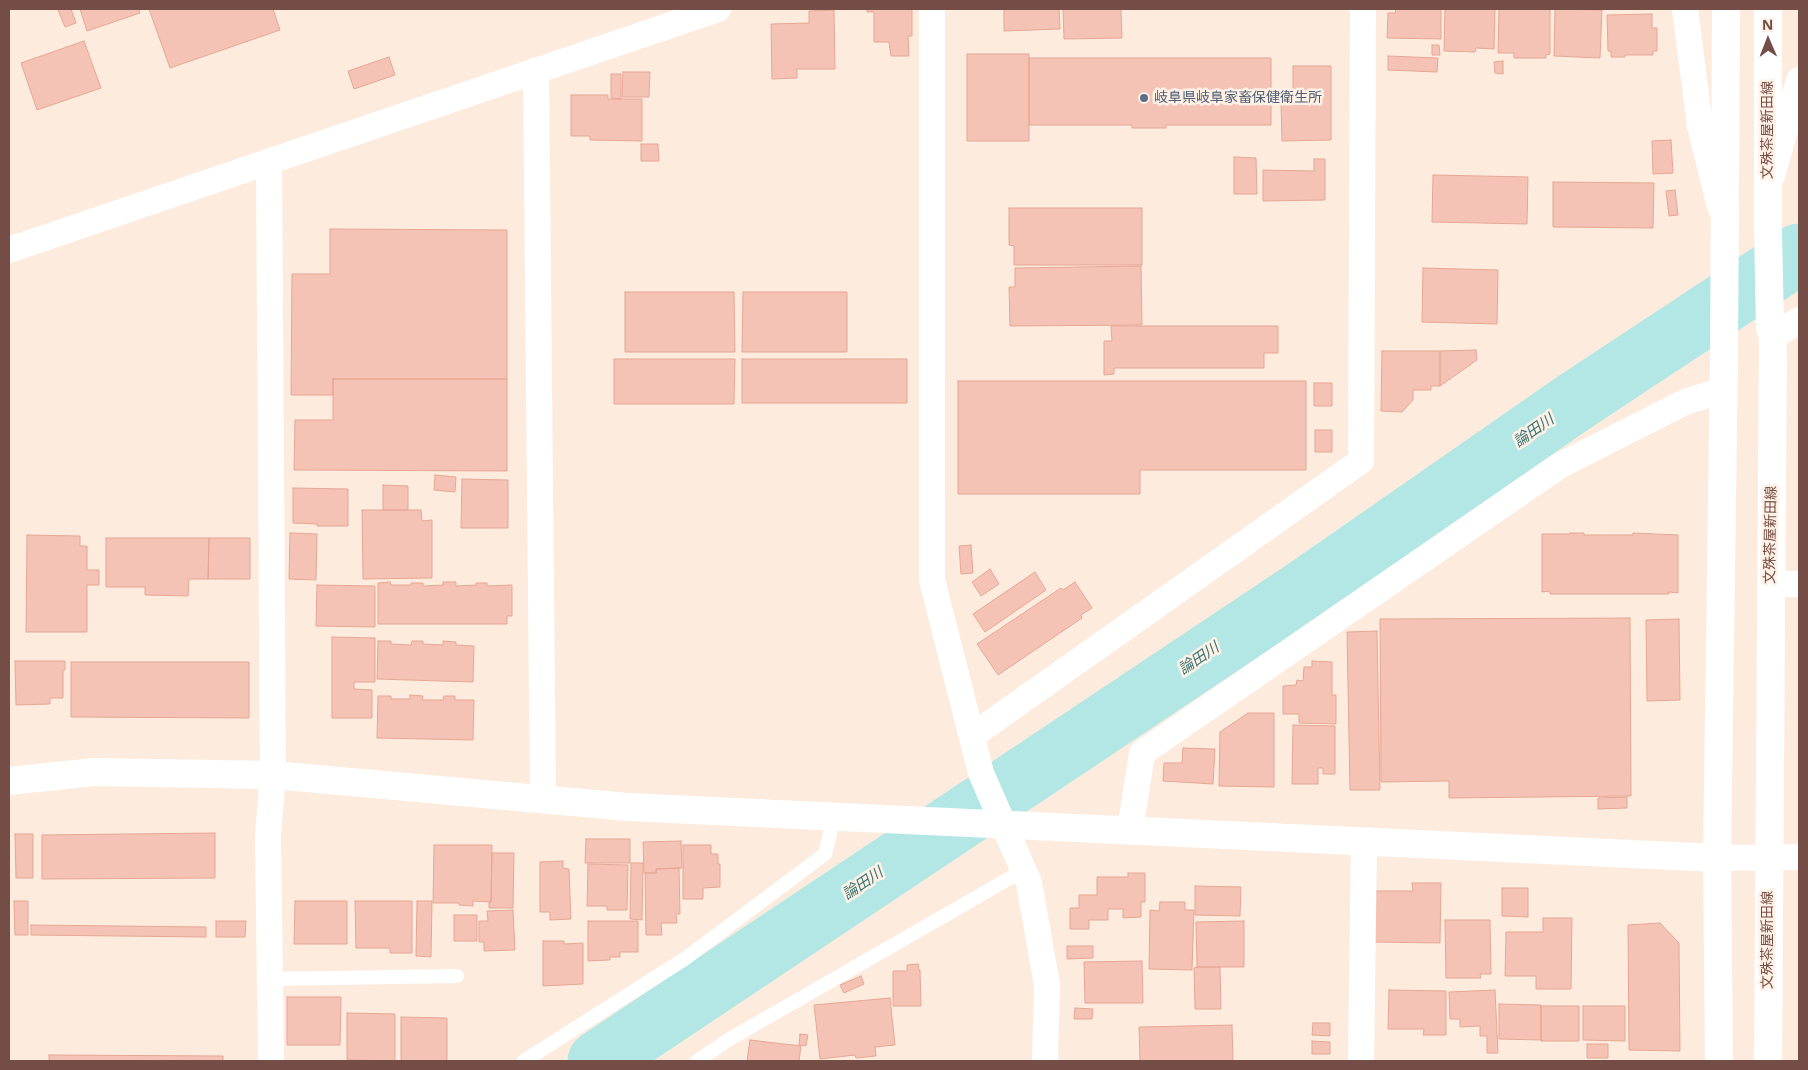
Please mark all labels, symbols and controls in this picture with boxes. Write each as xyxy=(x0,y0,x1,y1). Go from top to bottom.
north arrow xyxy=(1743,15,1793,65)
text: N xyxy=(1762,15,1774,34)
street label: 文殊茶屋新田線 xyxy=(1760,81,1776,179)
place label: 岐阜県岐阜家畜保健衛生所 xyxy=(1154,90,1322,106)
marker: 岐阜県岐阜家畜保健衛生所 xyxy=(1138,92,1150,104)
water label: 論田川 xyxy=(1510,411,1558,451)
street label: 文殊茶屋新田線 xyxy=(1762,486,1780,584)
water label: 論田川 xyxy=(1175,639,1223,679)
water label: 論田川 xyxy=(839,864,887,904)
street label: 文殊茶屋新田線 xyxy=(1760,891,1776,989)

